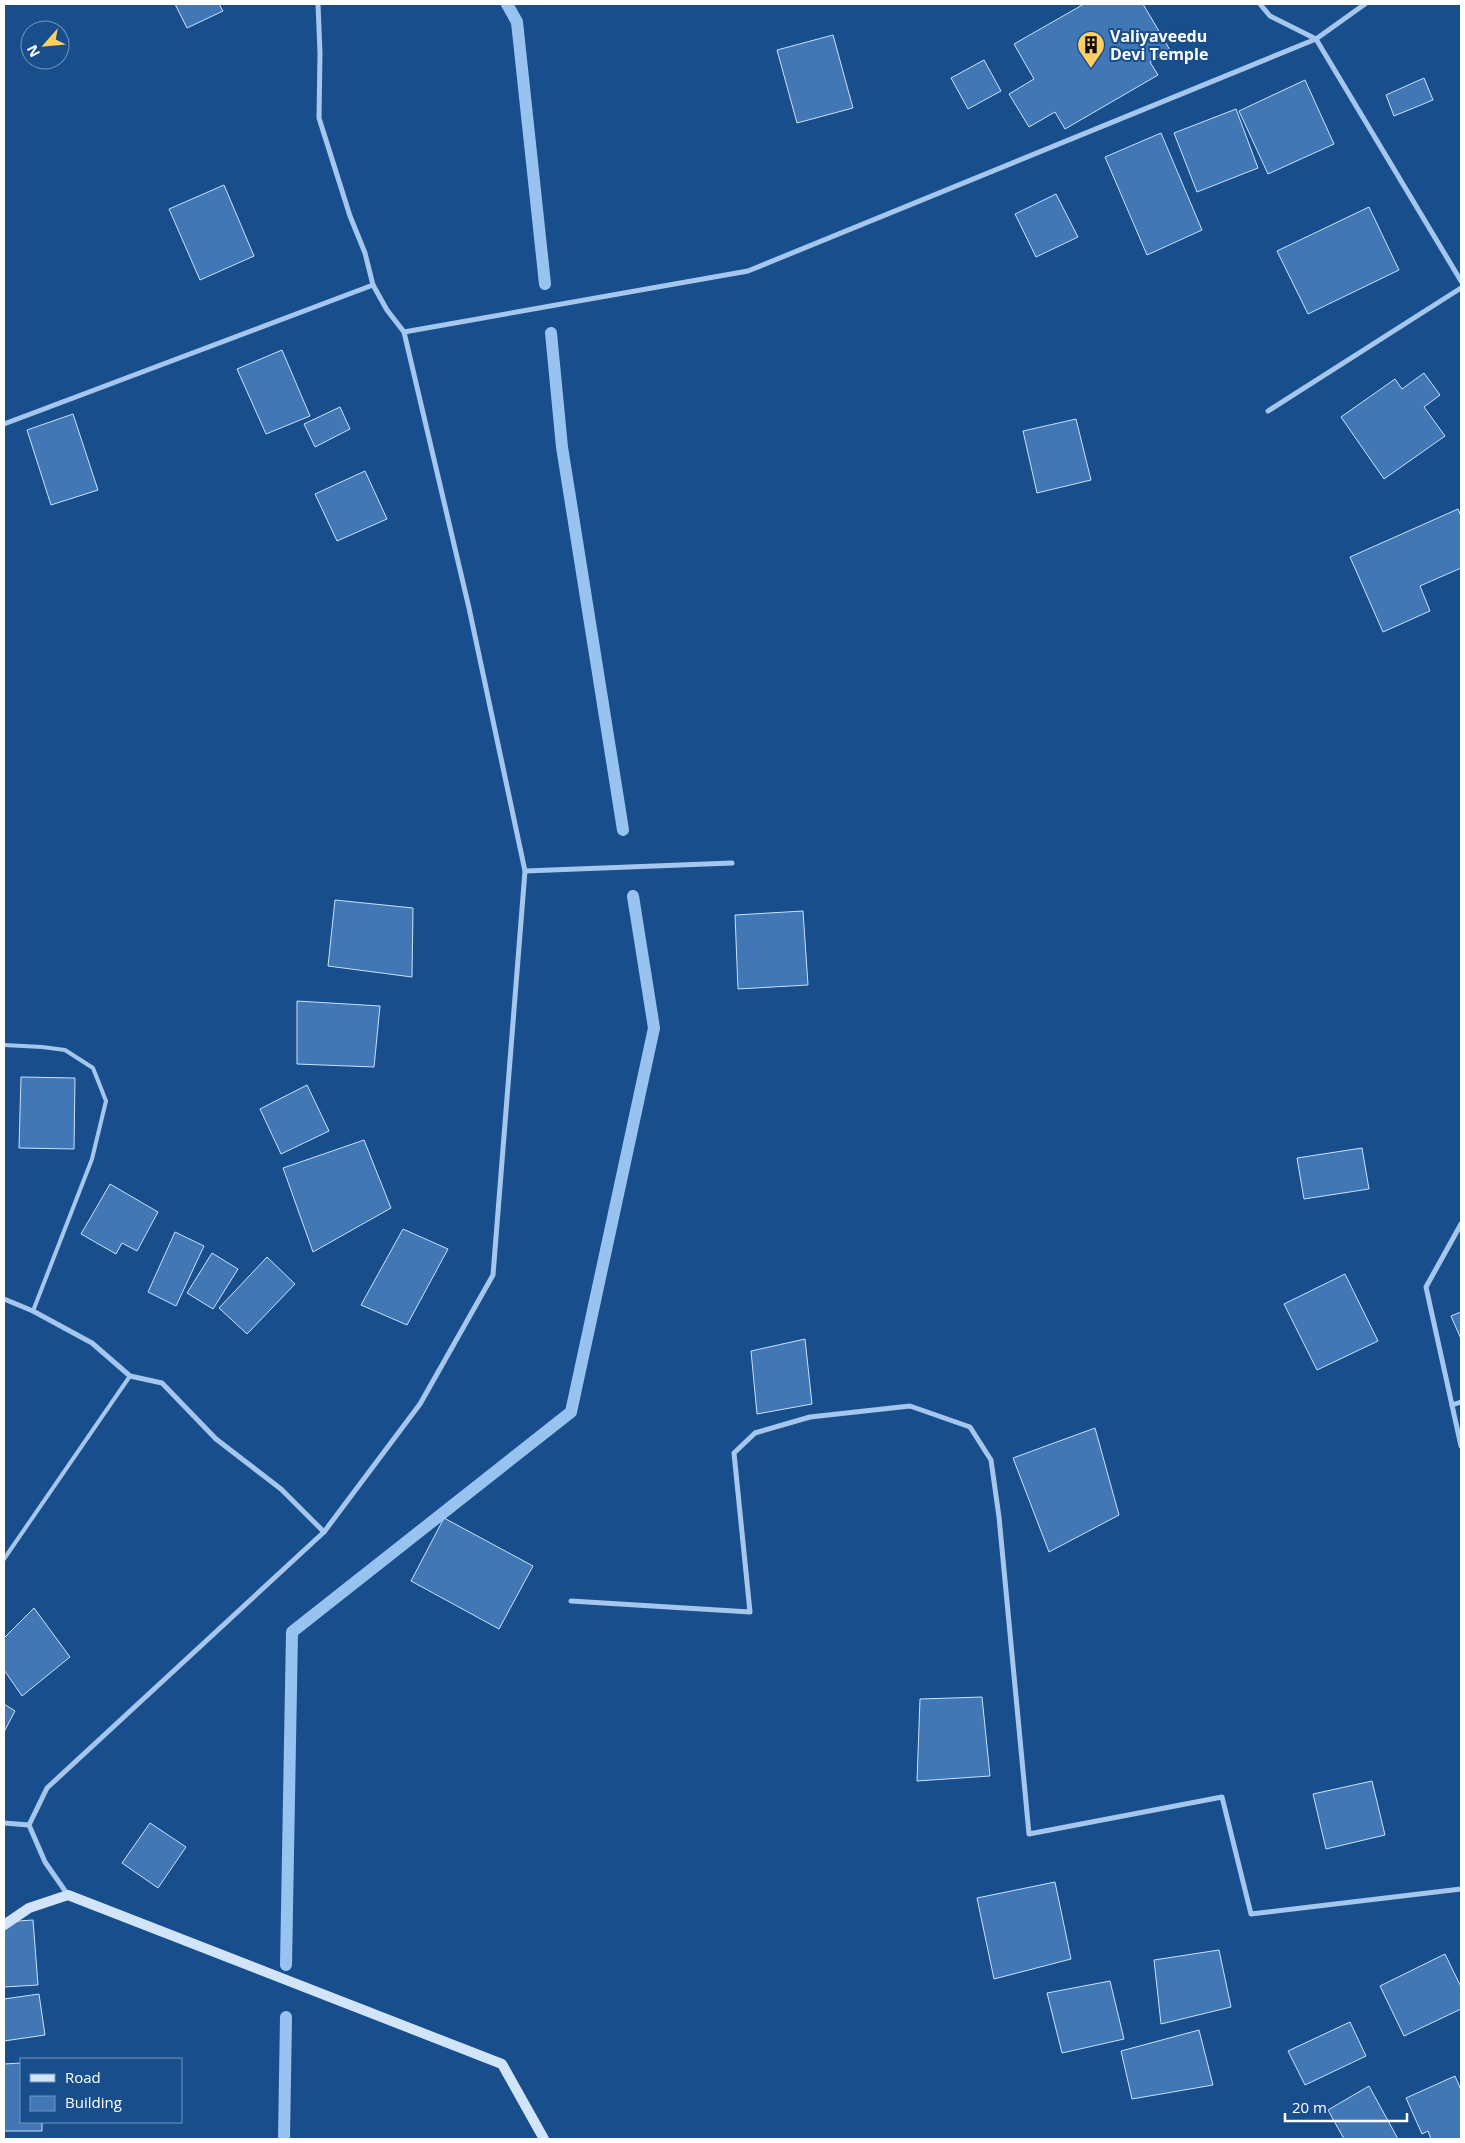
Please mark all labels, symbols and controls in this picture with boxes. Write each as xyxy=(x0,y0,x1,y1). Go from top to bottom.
north arrow xyxy=(20,20,70,70)
place label: Valiyaveedu Devi Temple xyxy=(1110,25,1208,65)
building icon: Valiyaveedu Devi Temple xyxy=(1076,30,1106,69)
text: N xyxy=(22,42,44,61)
legend xyxy=(20,2058,182,2123)
text: Road xyxy=(65,2067,101,2087)
scale bar xyxy=(1285,2090,1408,2122)
text: Building xyxy=(65,2092,122,2112)
text: 20 m xyxy=(1292,2097,1327,2117)

